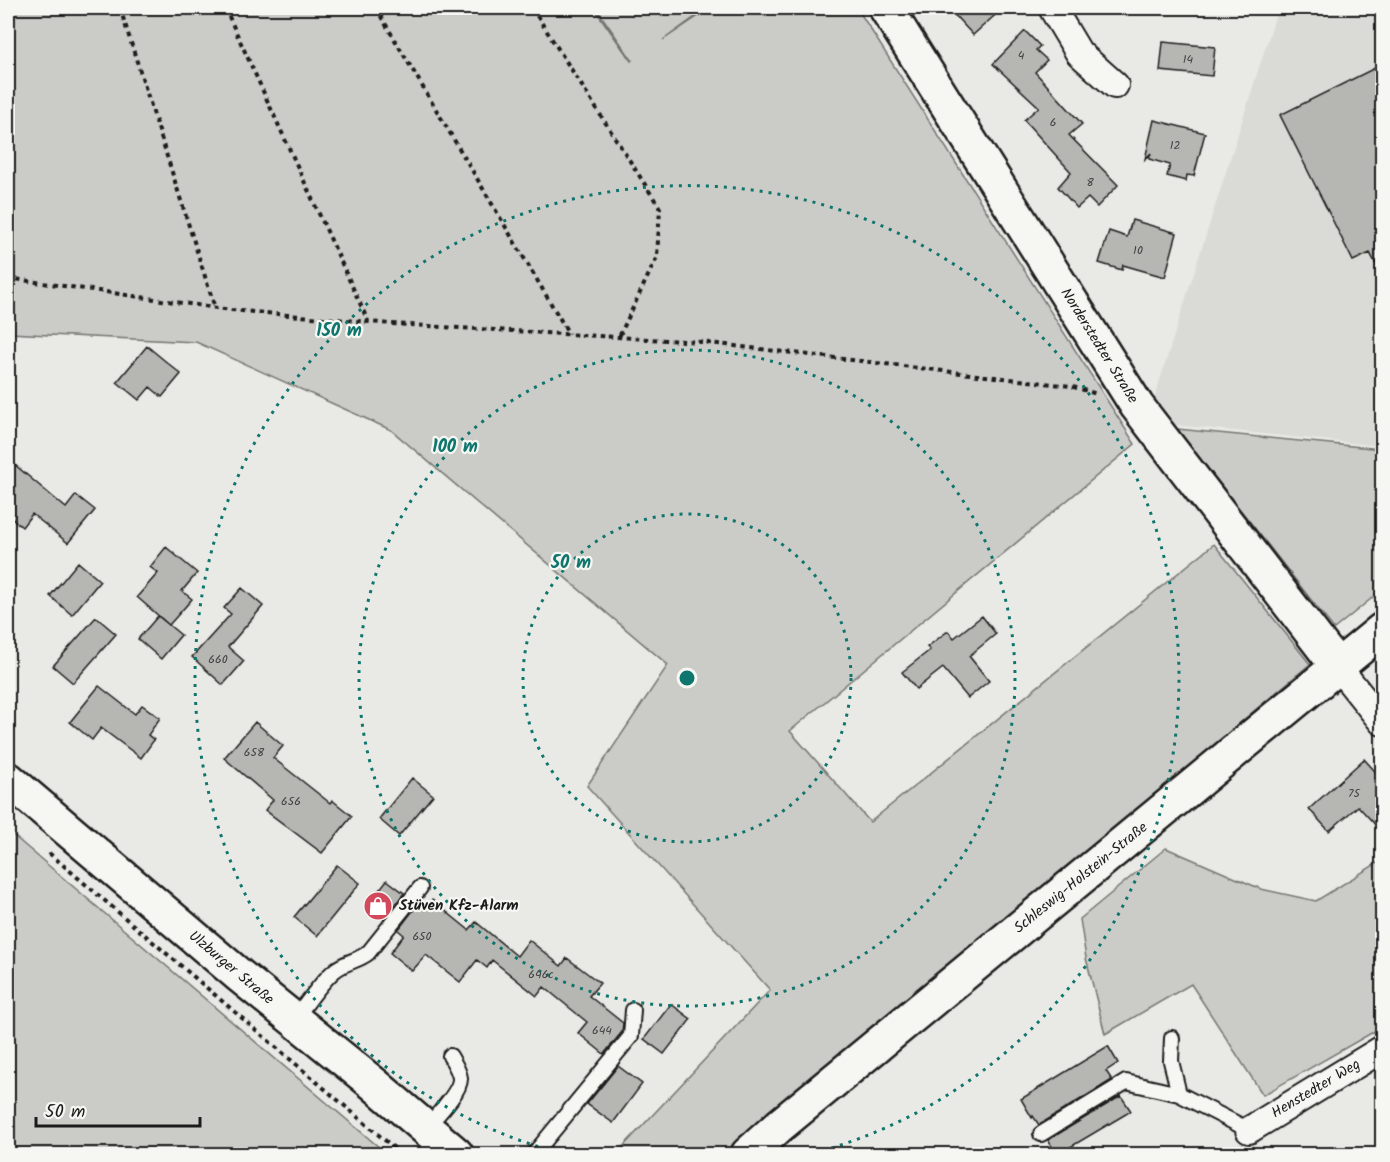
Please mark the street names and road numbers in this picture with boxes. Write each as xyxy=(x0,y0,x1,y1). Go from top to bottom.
street label: Norderstedter Straße xyxy=(1054,284,1144,409)
street label: Schleswig-Holstein-Straße xyxy=(1009,816,1153,940)
street label: Ulzburger Straße xyxy=(183,925,279,1011)
street label: Henstedter Weg xyxy=(1267,1053,1365,1125)

